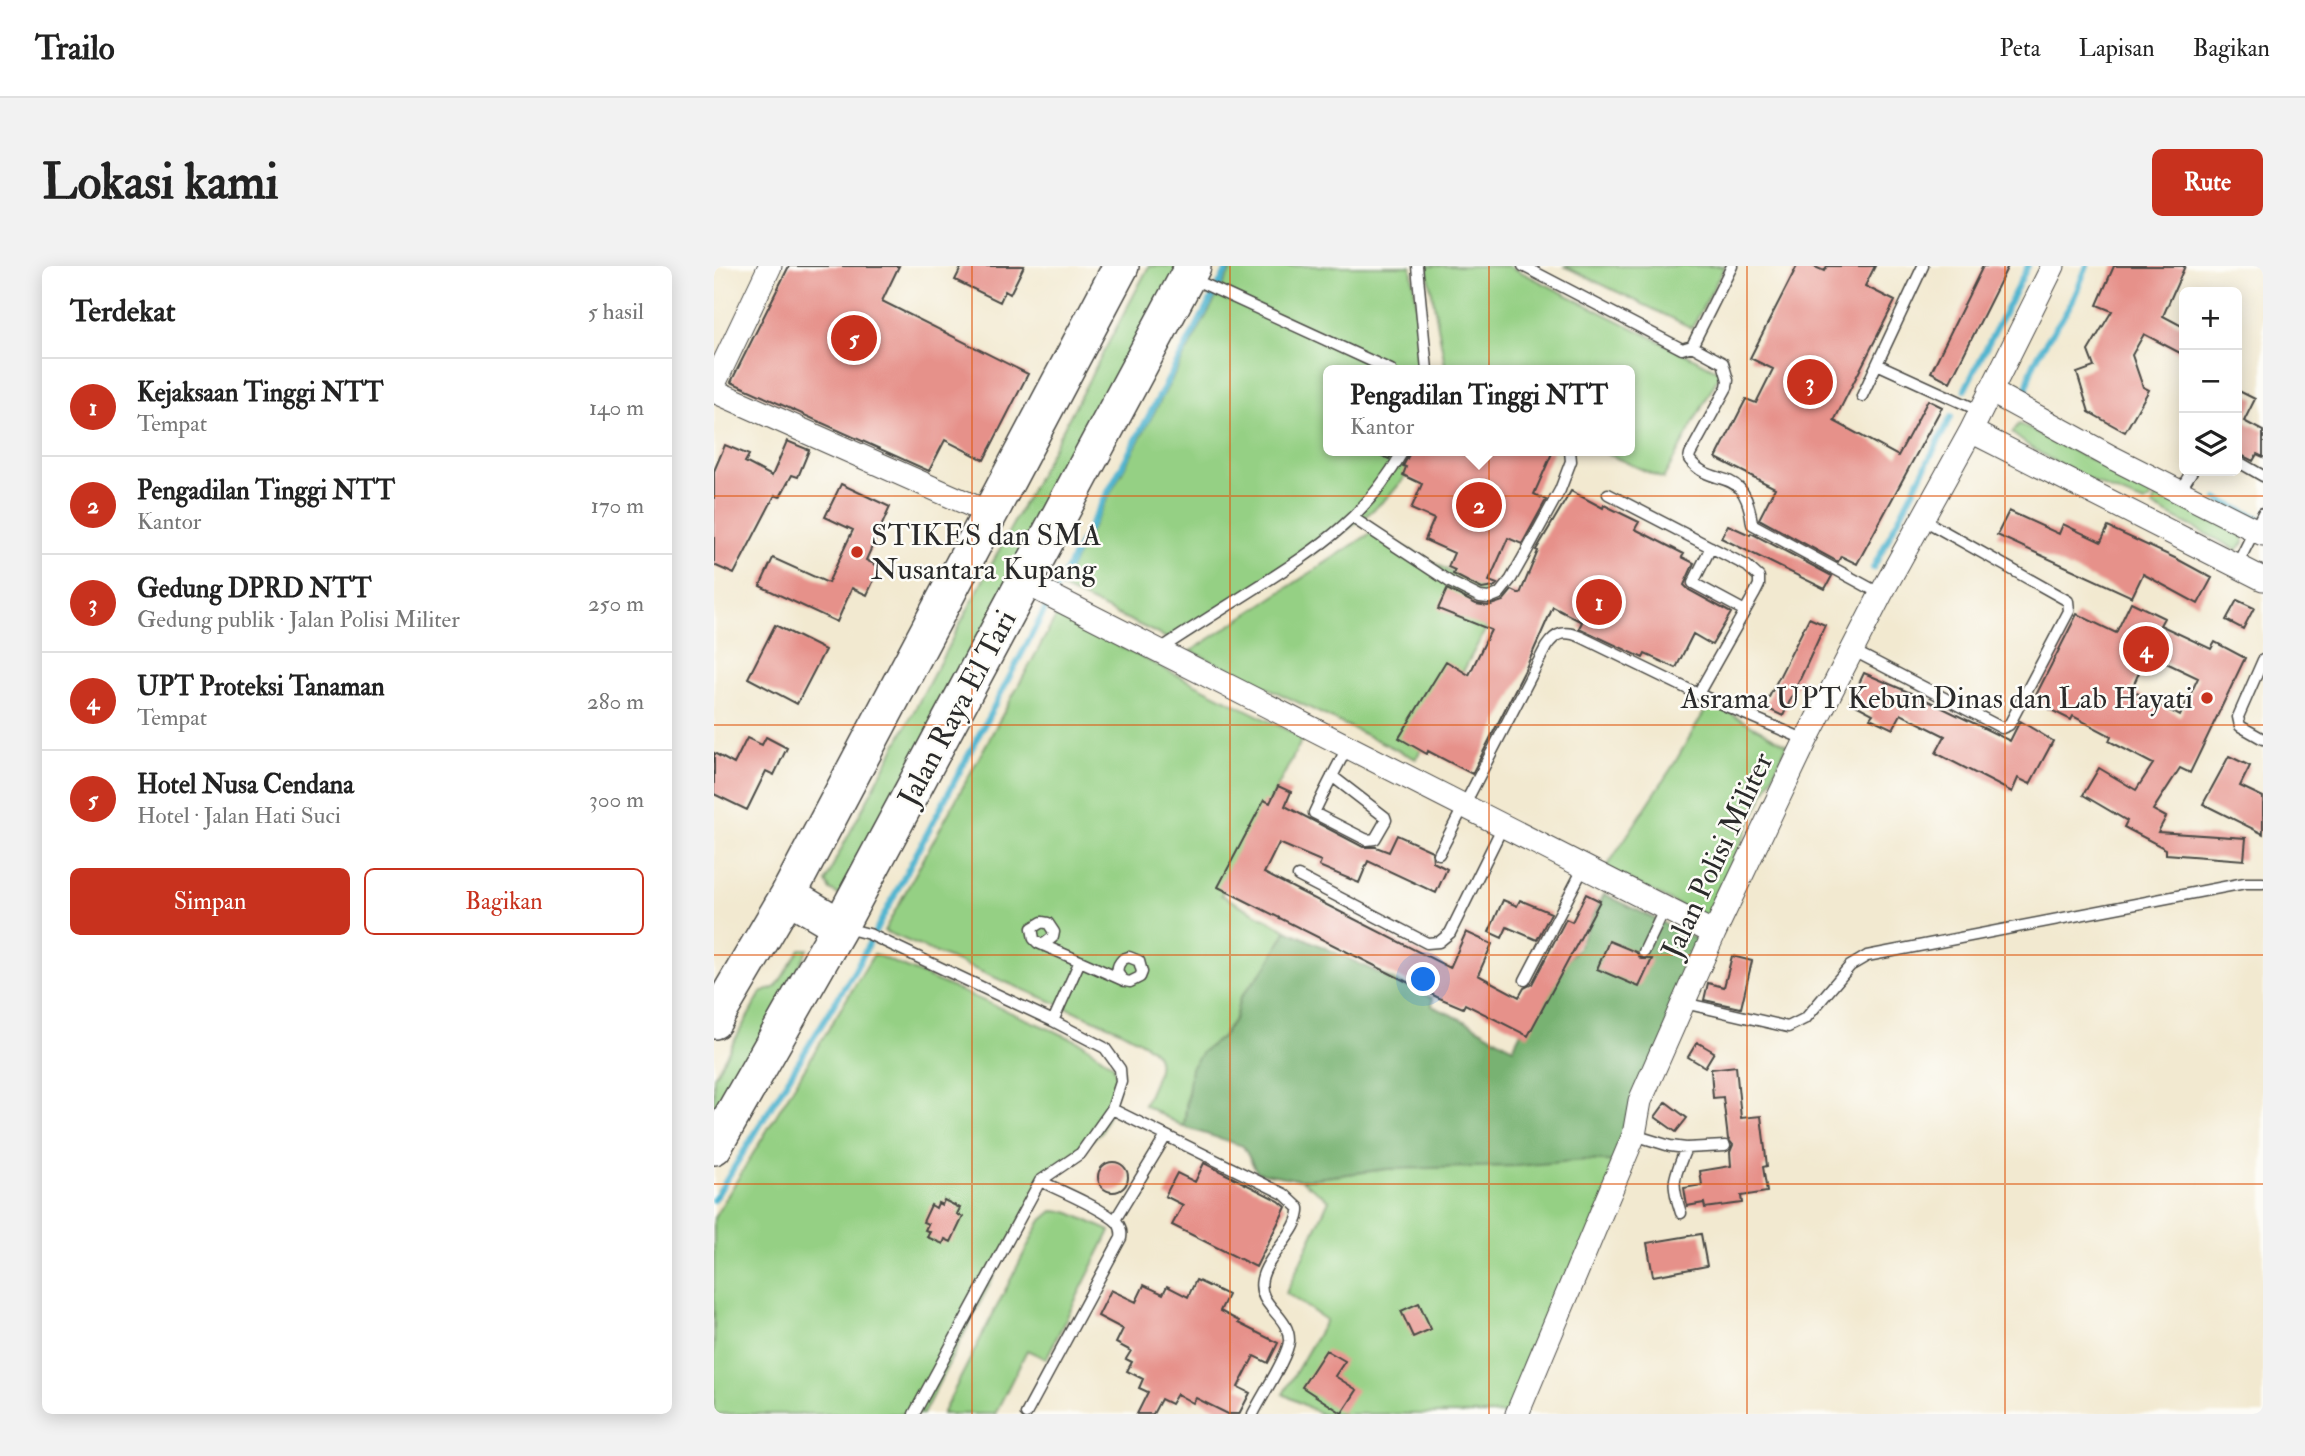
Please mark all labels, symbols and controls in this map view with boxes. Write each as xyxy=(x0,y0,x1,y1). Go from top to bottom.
text: Trailo xyxy=(35,28,115,69)
text: Peta xyxy=(1999,33,2041,64)
text: Lapisan xyxy=(2079,33,2155,64)
text: Bagikan xyxy=(2193,33,2270,64)
button: Rute xyxy=(2152,149,2263,216)
text: Lokasi kami xyxy=(42,152,279,213)
map controls xyxy=(2179,287,2242,476)
button: + xyxy=(2179,287,2242,350)
text: Terdekat xyxy=(70,293,175,330)
text: 5 hasil xyxy=(588,297,644,326)
pin: 5 xyxy=(831,312,877,364)
button: − xyxy=(2179,350,2242,413)
pin: 3 xyxy=(1787,356,1833,408)
popup xyxy=(1323,365,1635,456)
text: Kejaksaan Tinggi NTT xyxy=(137,377,384,409)
text: Pengadilan Tinggi NTT xyxy=(1350,380,1608,412)
text: 1 xyxy=(89,393,97,422)
text: 140 m xyxy=(589,393,644,422)
text: Tempat xyxy=(137,409,207,438)
text: Kantor xyxy=(1350,412,1414,441)
button: layers xyxy=(2179,413,2242,476)
text: Pengadilan Tinggi NTT xyxy=(137,475,395,507)
pin: 2 xyxy=(1456,479,1502,531)
text: 2 xyxy=(87,491,99,520)
text: 170 m xyxy=(591,491,644,520)
text: Kantor xyxy=(137,507,201,536)
place label: STIKES dan SMA Nusantara Kupang xyxy=(871,517,1101,588)
marker: STIKES dan SMA Nusantara Kupang xyxy=(849,544,865,560)
text: Gedung DPRD NTT xyxy=(137,573,372,605)
pin: 1 xyxy=(1576,576,1622,628)
text: 3 xyxy=(89,589,97,618)
text: 250 m xyxy=(588,589,644,618)
street label: Jalan Raya El Tari xyxy=(890,604,1025,814)
text: Gedung publik · Jalan Polisi Militer xyxy=(137,605,460,634)
pin: 4 xyxy=(2123,623,2169,675)
text: UPT Proteksi Tanaman xyxy=(137,671,385,703)
place label: Asrama UPT Kebun Dinas dan Lab Hayati xyxy=(1680,680,2193,717)
text: 4 xyxy=(87,687,99,716)
text: 280 m xyxy=(587,687,644,716)
marker: Asrama UPT Kebun Dinas dan Lab Hayati xyxy=(2199,690,2215,706)
text: Tempat xyxy=(137,703,207,732)
street label: Jalan Polisi Militer xyxy=(1653,746,1781,965)
text: Hotel Nusa Cendana xyxy=(137,769,354,801)
text: 5 xyxy=(88,785,98,814)
text: 300 m xyxy=(589,785,644,814)
text: Hotel · Jalan Hati Suci xyxy=(137,801,341,830)
button: Simpan xyxy=(70,868,350,935)
button: Bagikan xyxy=(364,868,644,935)
your location xyxy=(1406,962,1440,996)

